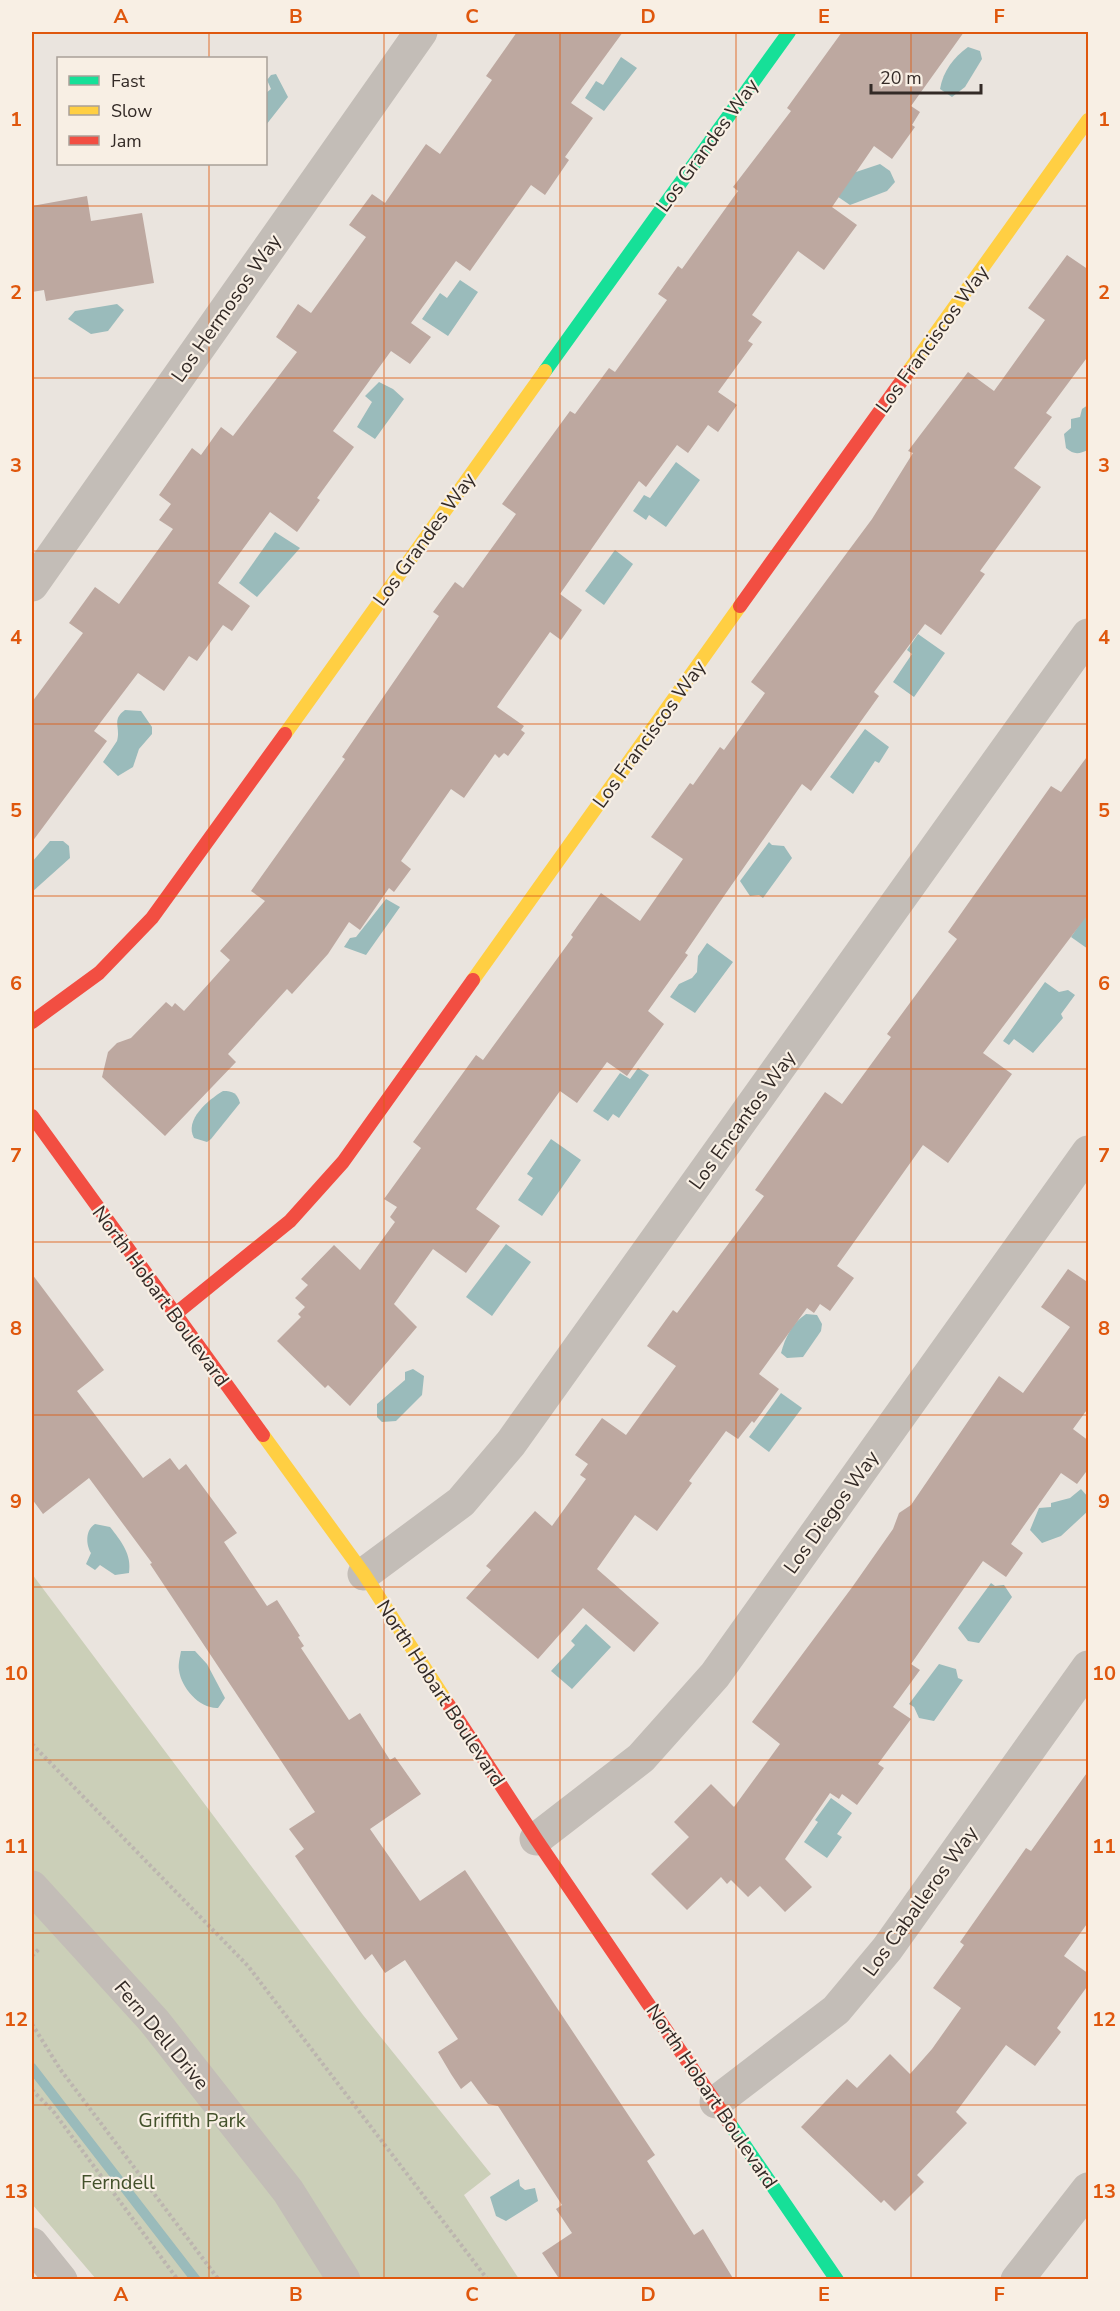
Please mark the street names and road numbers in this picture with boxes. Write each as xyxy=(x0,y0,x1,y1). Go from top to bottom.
street label: Los Grandes Way xyxy=(650,73,765,218)
street label: Los Hermosos Way xyxy=(165,228,288,388)
street label: Los Franciscos Way xyxy=(870,259,996,419)
street label: Los Grandes Way xyxy=(367,467,482,612)
street label: Los Franciscos Way xyxy=(587,654,713,814)
street label: Los Encantos Way xyxy=(683,1045,802,1195)
street label: North Hobart Boulevard xyxy=(86,1201,235,1392)
street label: Los Diegos Way xyxy=(778,1445,886,1579)
street label: North Hobart Boulevard xyxy=(370,1595,511,1792)
street label: Los Caballeros Way xyxy=(857,1820,985,1982)
street label: Fern Dell Drive xyxy=(108,1975,215,2096)
street label: North Hobart Boulevard xyxy=(640,1999,783,2194)

